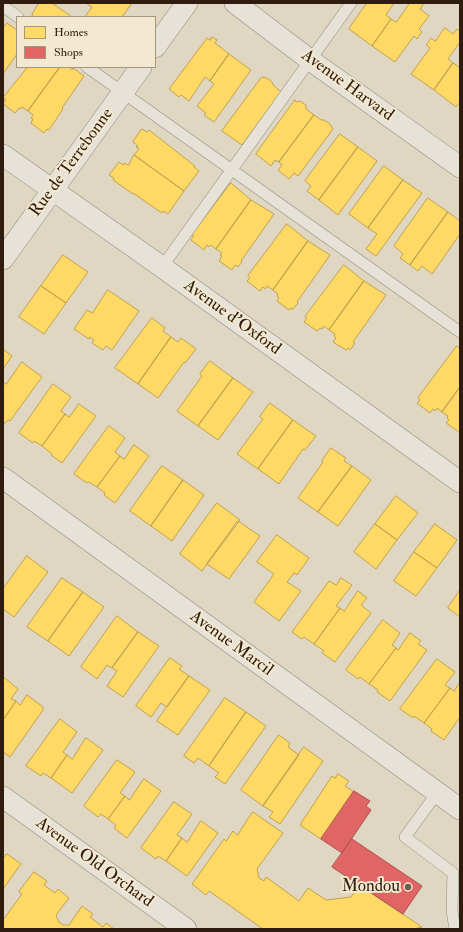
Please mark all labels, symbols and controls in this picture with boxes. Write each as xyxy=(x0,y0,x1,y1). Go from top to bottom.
legend xyxy=(16,16,156,68)
text: Homes xyxy=(54,25,88,40)
text: Shops xyxy=(54,45,83,60)
street label: Avenue Harvard xyxy=(297,46,397,126)
street label: Rue de Terrebonne xyxy=(26,105,118,221)
street label: Avenue d'Oxford xyxy=(179,276,285,360)
street label: Avenue Marcil xyxy=(185,607,277,681)
street label: Avenue Old Orchard xyxy=(31,814,157,912)
place label: Mondou xyxy=(342,877,400,897)
marker: Mondou xyxy=(403,882,413,892)

